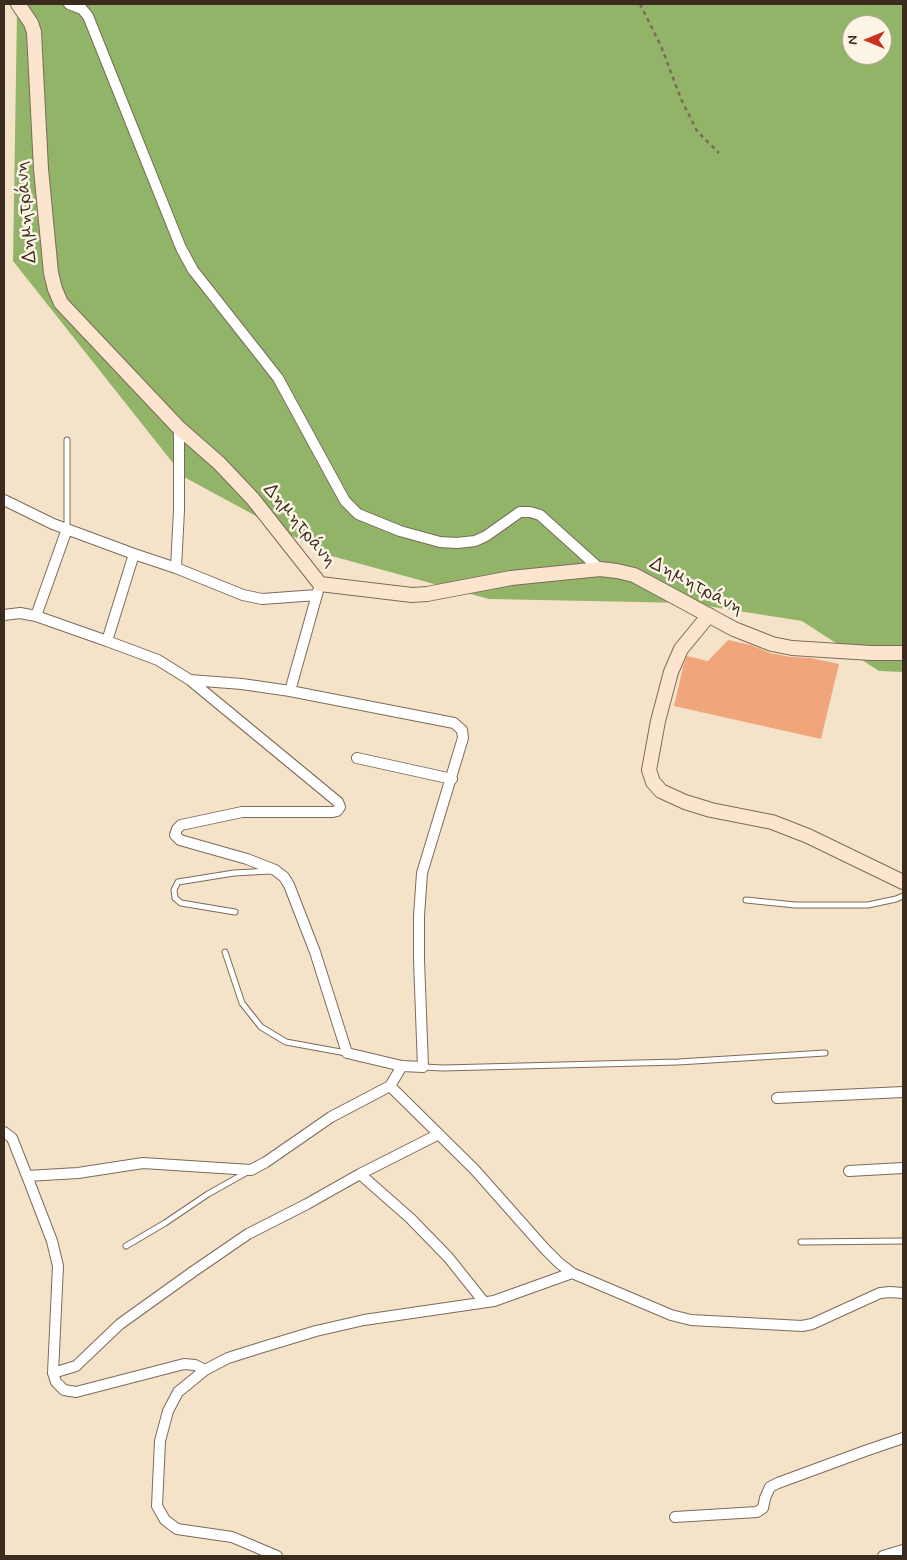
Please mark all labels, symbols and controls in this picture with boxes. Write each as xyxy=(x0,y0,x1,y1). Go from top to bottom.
north arrow xyxy=(842,15,892,65)
text: N xyxy=(844,35,862,45)
street label: Δημητράνη xyxy=(11,160,43,264)
street label: Δημητράνη xyxy=(257,479,341,573)
street label: Δημητράνη xyxy=(645,553,747,621)

